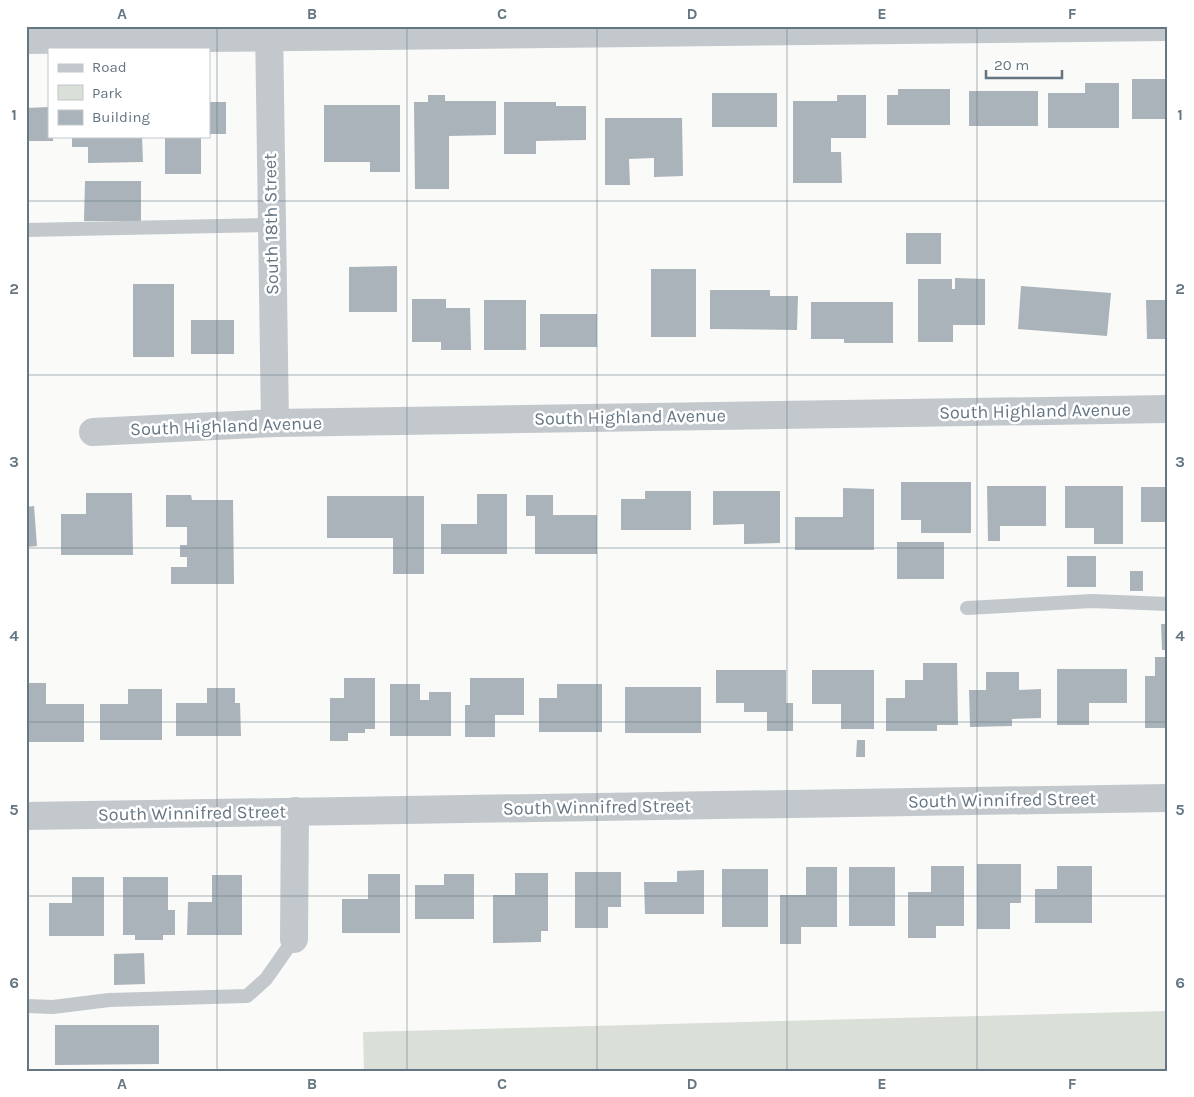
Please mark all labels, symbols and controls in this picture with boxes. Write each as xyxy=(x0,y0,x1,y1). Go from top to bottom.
text: A xyxy=(117,4,127,23)
text: B xyxy=(307,4,317,23)
text: C xyxy=(497,4,507,23)
text: D xyxy=(687,4,698,23)
text: E xyxy=(877,4,887,23)
text: F xyxy=(1068,4,1077,23)
legend xyxy=(48,48,210,138)
scale bar xyxy=(986,48,1063,80)
text: 20 m xyxy=(994,56,1029,74)
text: Road xyxy=(92,58,127,76)
text: Park xyxy=(92,84,122,102)
text: 1 xyxy=(11,105,17,124)
text: 1 xyxy=(1177,105,1183,124)
text: Building xyxy=(92,108,150,126)
street label: South 18th Street xyxy=(259,153,283,295)
text: 2 xyxy=(9,279,19,298)
text: 2 xyxy=(1175,279,1185,298)
street label: South Highland Avenue xyxy=(939,398,1131,424)
street label: South Highland Avenue xyxy=(534,404,726,430)
street label: South Highland Avenue xyxy=(130,412,322,440)
text: 3 xyxy=(9,452,19,471)
text: 3 xyxy=(1175,452,1185,471)
text: 4 xyxy=(9,626,19,645)
text: 4 xyxy=(1175,626,1185,645)
street label: South Winnifred Street xyxy=(908,787,1097,813)
street label: South Winnifred Street xyxy=(503,794,692,820)
text: 5 xyxy=(9,800,19,819)
street label: South Winnifred Street xyxy=(98,800,287,826)
text: 5 xyxy=(1175,800,1185,819)
text: 6 xyxy=(9,973,19,992)
text: 6 xyxy=(1175,973,1185,992)
text: A xyxy=(117,1074,127,1093)
text: B xyxy=(307,1074,317,1093)
text: C xyxy=(497,1074,507,1093)
text: D xyxy=(687,1074,698,1093)
text: E xyxy=(877,1074,887,1093)
text: F xyxy=(1068,1074,1077,1093)

